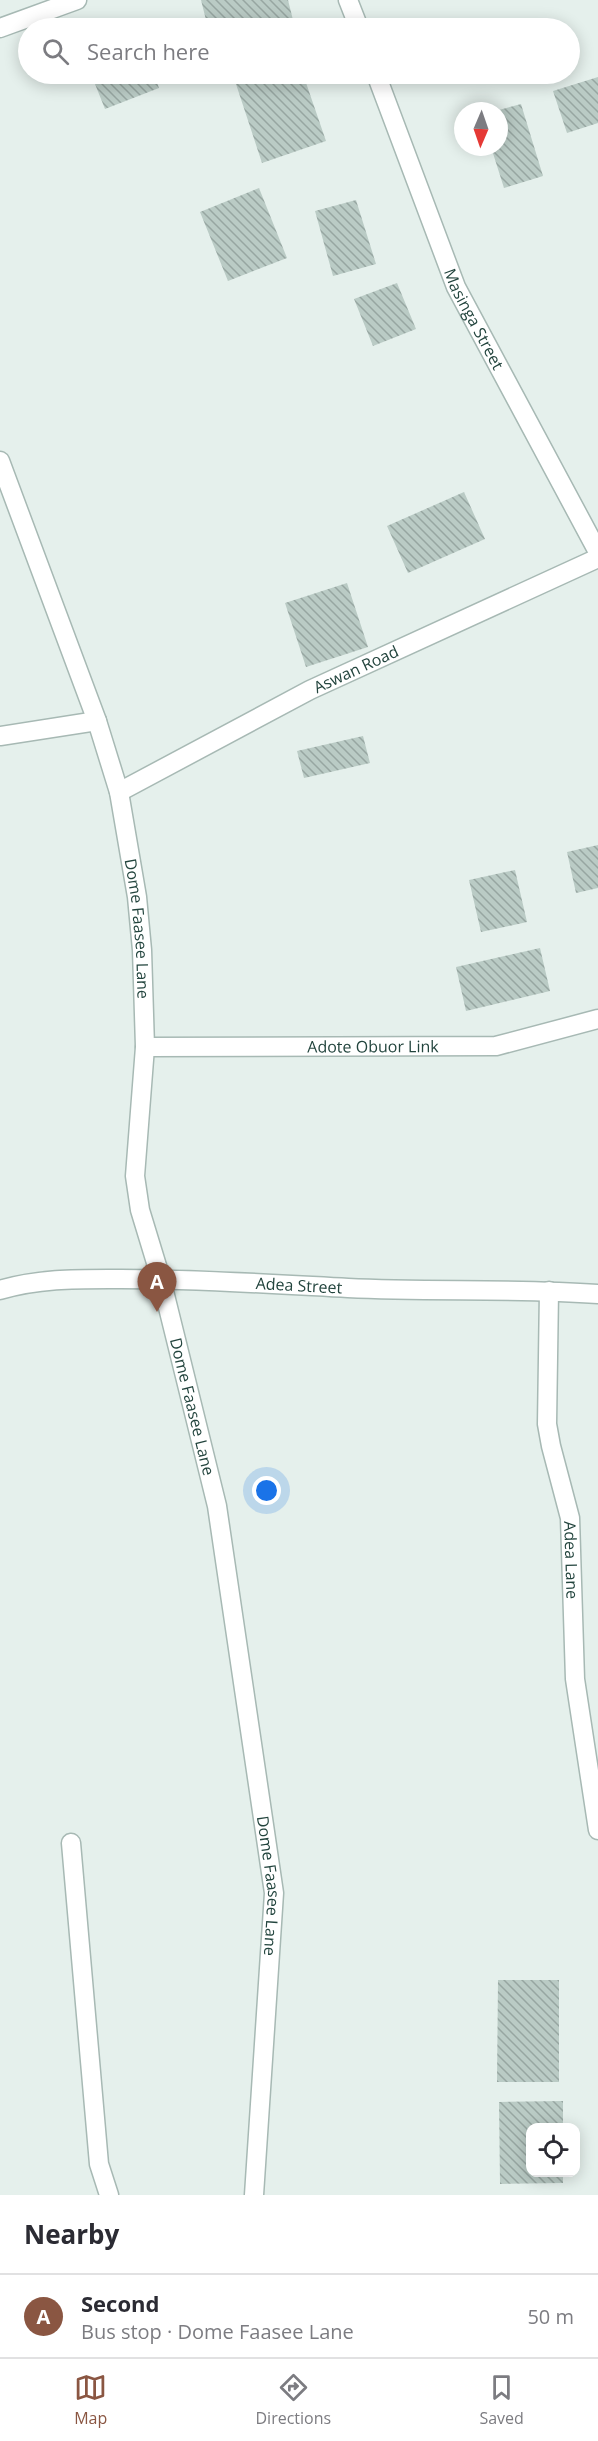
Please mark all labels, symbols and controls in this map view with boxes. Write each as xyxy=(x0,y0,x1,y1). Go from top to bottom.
search box xyxy=(18,18,580,84)
icon: search xyxy=(39,35,72,68)
text: Search here xyxy=(87,36,210,66)
north arrow xyxy=(454,102,508,156)
street label: Masinga Street xyxy=(439,265,509,374)
street label: Aswan Road xyxy=(310,640,402,698)
street label: Dome Faasee Lane xyxy=(120,857,155,999)
street label: Adote Obuor Link xyxy=(307,1035,439,1058)
pin: A xyxy=(138,1262,176,1312)
street label: Adea Street xyxy=(255,1272,343,1299)
street label: Dome Faasee Lane xyxy=(165,1336,220,1478)
your location xyxy=(252,1476,281,1505)
street label: Adea Lane xyxy=(559,1521,584,1599)
street label: Dome Faasee Lane xyxy=(252,1814,285,1957)
map controls xyxy=(526,2123,580,2177)
button: locate xyxy=(526,2123,580,2177)
text: Nearby xyxy=(24,2216,119,2252)
text: Second xyxy=(81,2288,159,2318)
text: A xyxy=(37,2303,50,2330)
text: 50 m xyxy=(527,2303,574,2330)
text: Bus stop · Dome Faasee Lane xyxy=(81,2318,354,2345)
tab: Map xyxy=(74,2371,107,2429)
tab: Directions xyxy=(256,2371,331,2429)
tab: Saved xyxy=(479,2371,524,2429)

